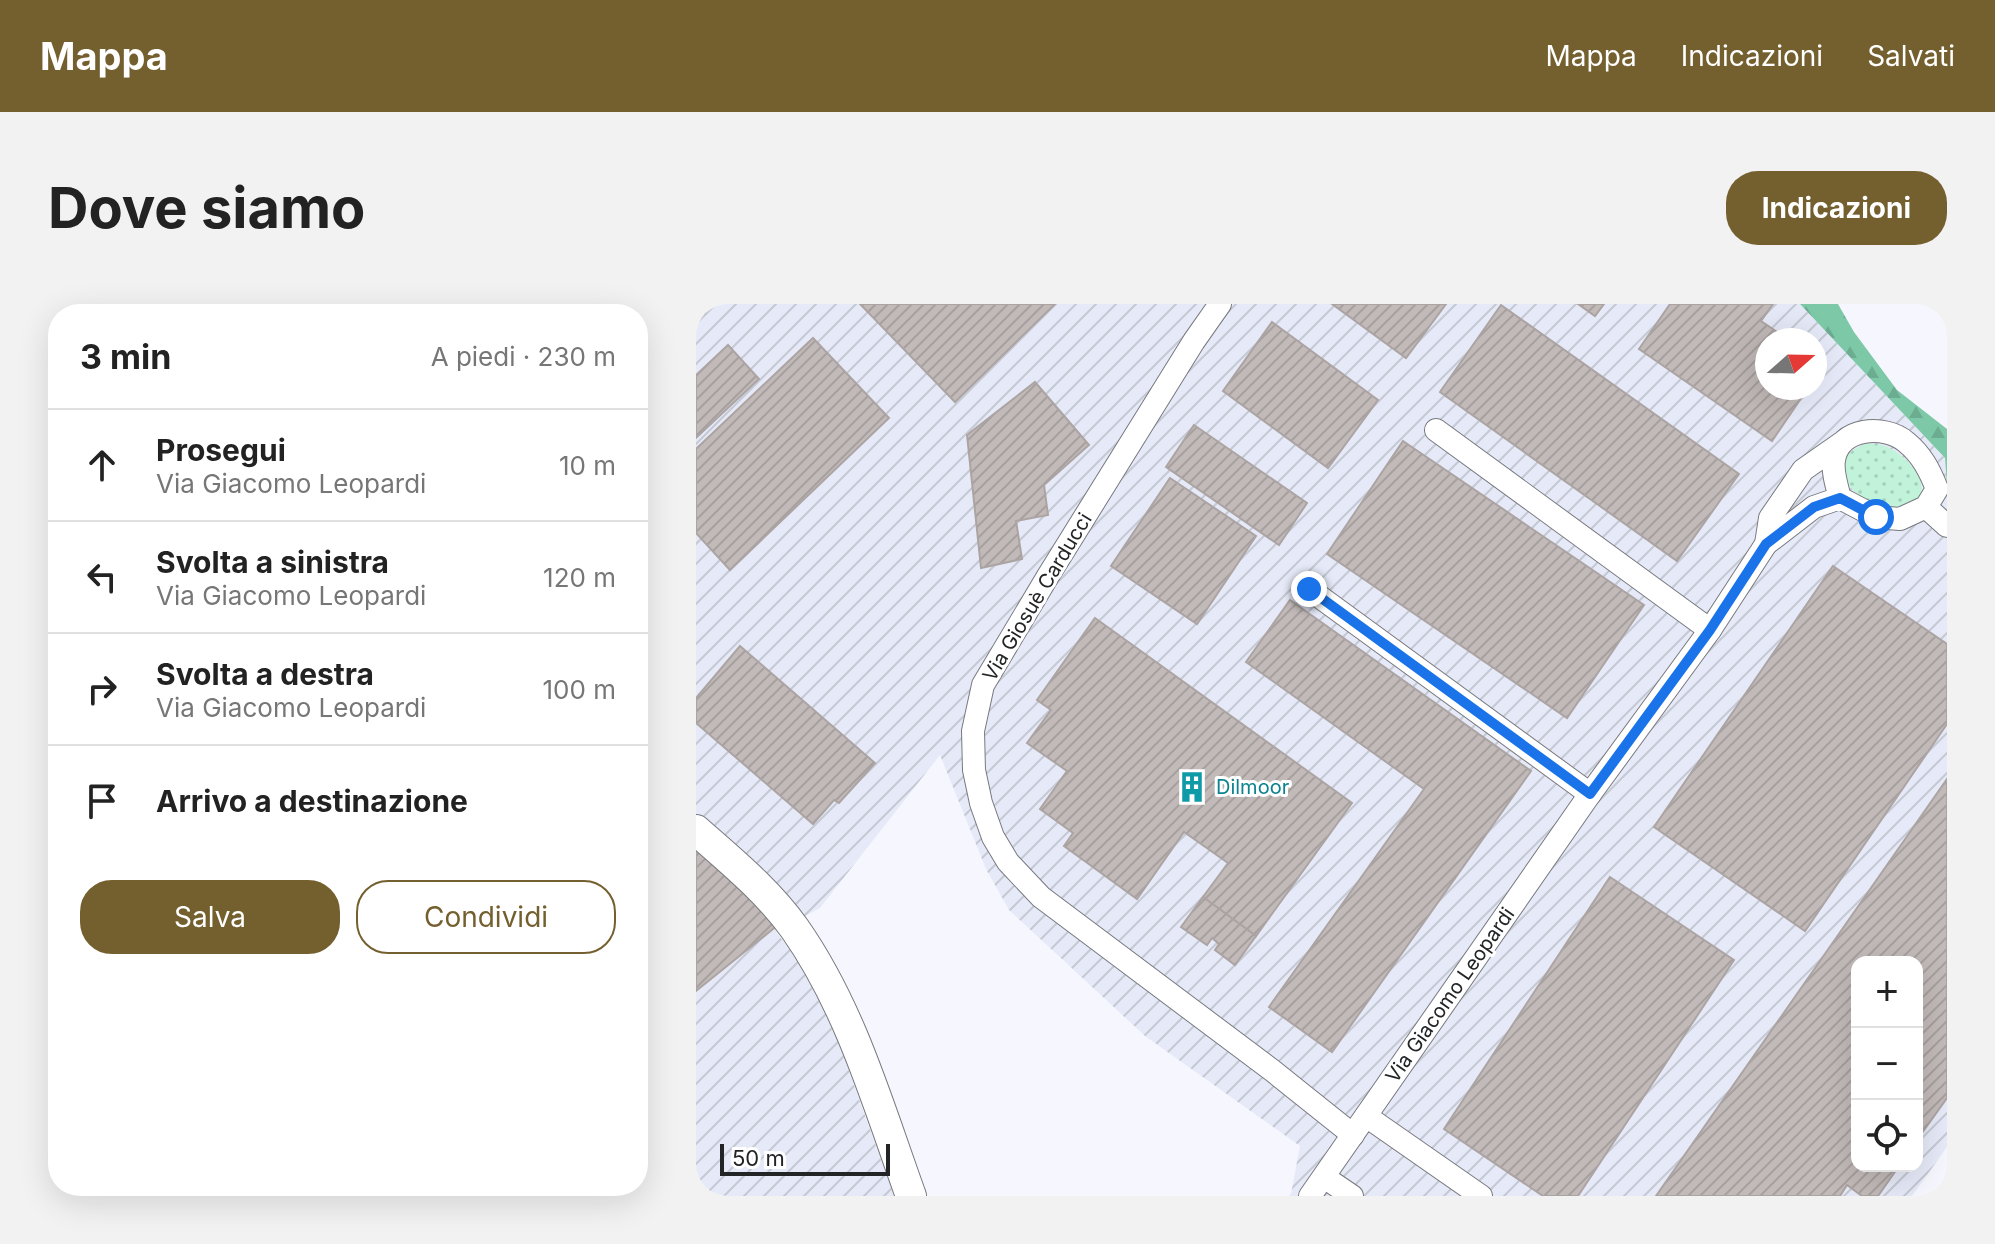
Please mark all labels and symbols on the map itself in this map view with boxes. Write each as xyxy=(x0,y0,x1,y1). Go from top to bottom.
north arrow xyxy=(1755,328,1827,400)
route start xyxy=(1858,499,1894,535)
street label: Via Giosuè Carducci xyxy=(977,509,1097,685)
route end xyxy=(1291,571,1327,607)
building icon: Dilmoor xyxy=(1175,770,1209,804)
place label: Dilmoor xyxy=(1216,775,1290,799)
street label: Via Giacomo Leopardi xyxy=(1381,903,1519,1087)
scale bar xyxy=(720,1140,890,1176)

